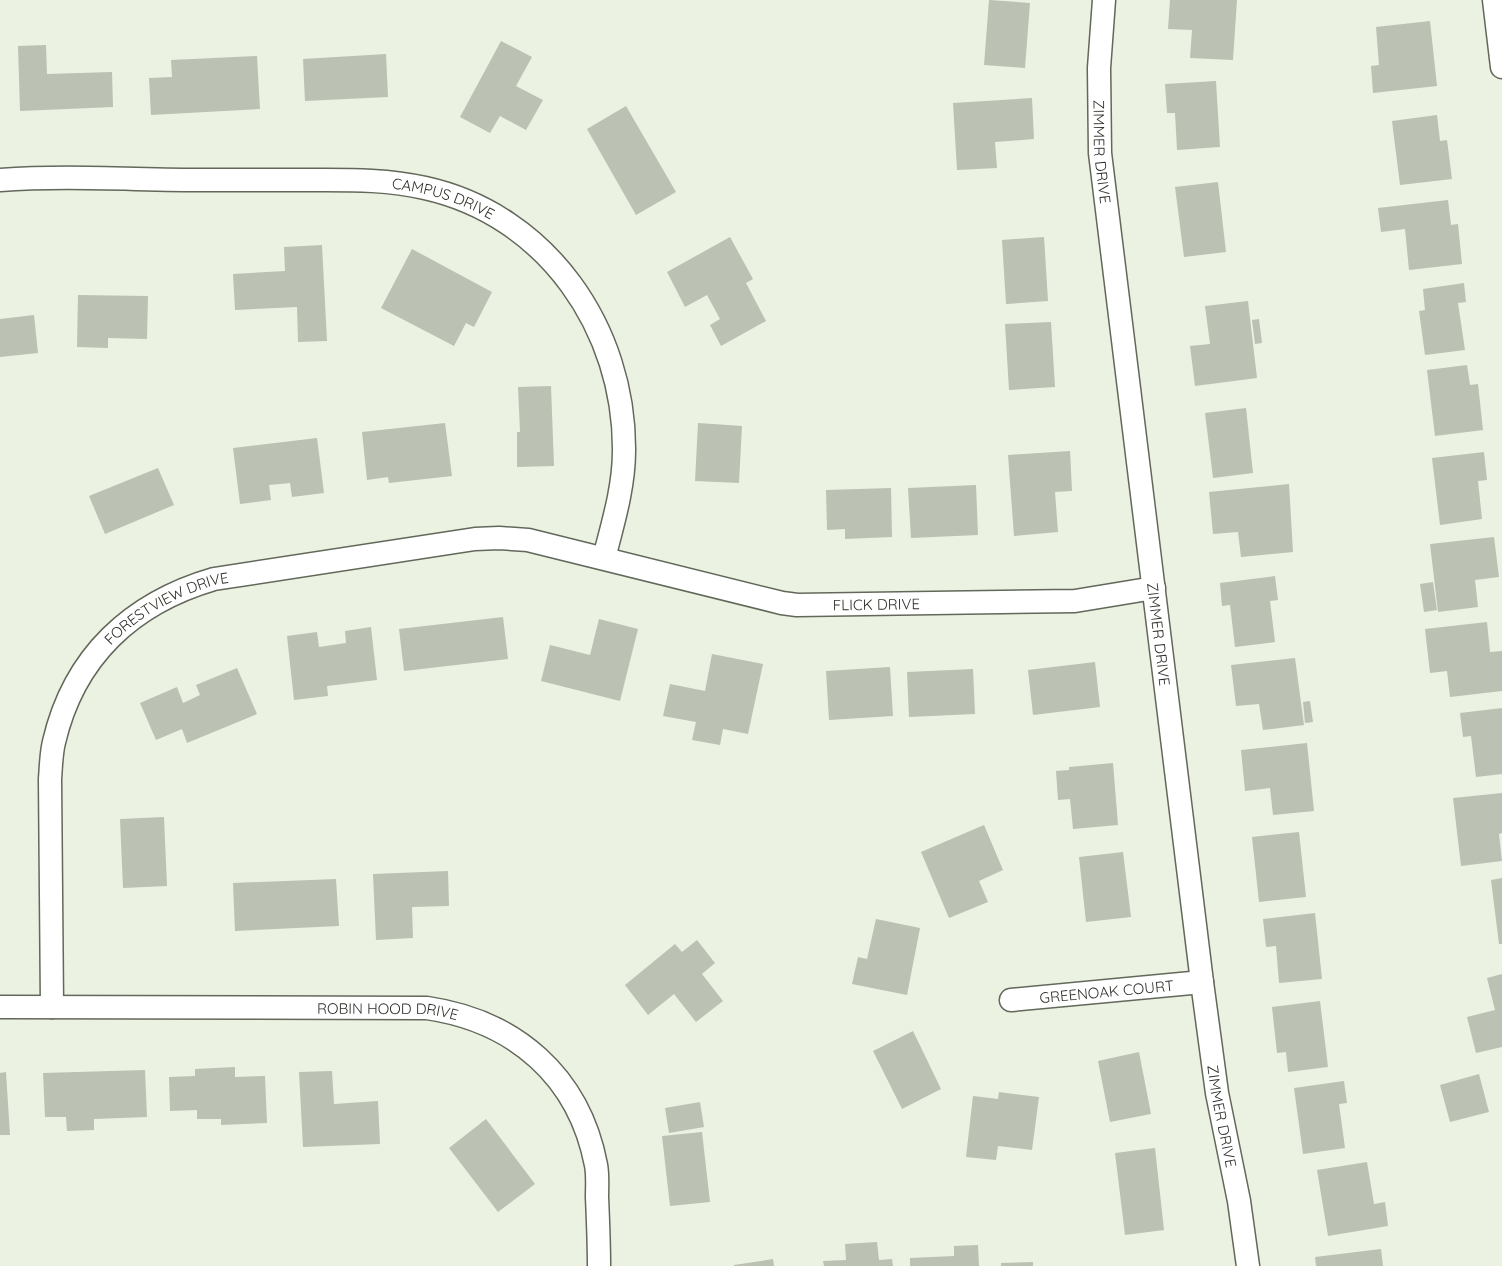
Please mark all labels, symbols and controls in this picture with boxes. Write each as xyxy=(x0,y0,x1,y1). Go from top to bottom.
street label: ZIMMER DRIVE xyxy=(1090,100,1116,205)
street label: CAMPUS DRIVE xyxy=(391,173,498,223)
street label: FORESTVIEW DRIVE xyxy=(100,567,230,648)
street label: ZIMMER DRIVE xyxy=(1143,581,1175,687)
street label: FLICK DRIVE xyxy=(832,594,920,614)
street label: GREENOAK COURT xyxy=(1039,975,1175,1007)
street label: ROBIN HOOD DRIVE xyxy=(317,998,461,1024)
street label: ZIMMER DRIVE xyxy=(1204,1063,1241,1169)

